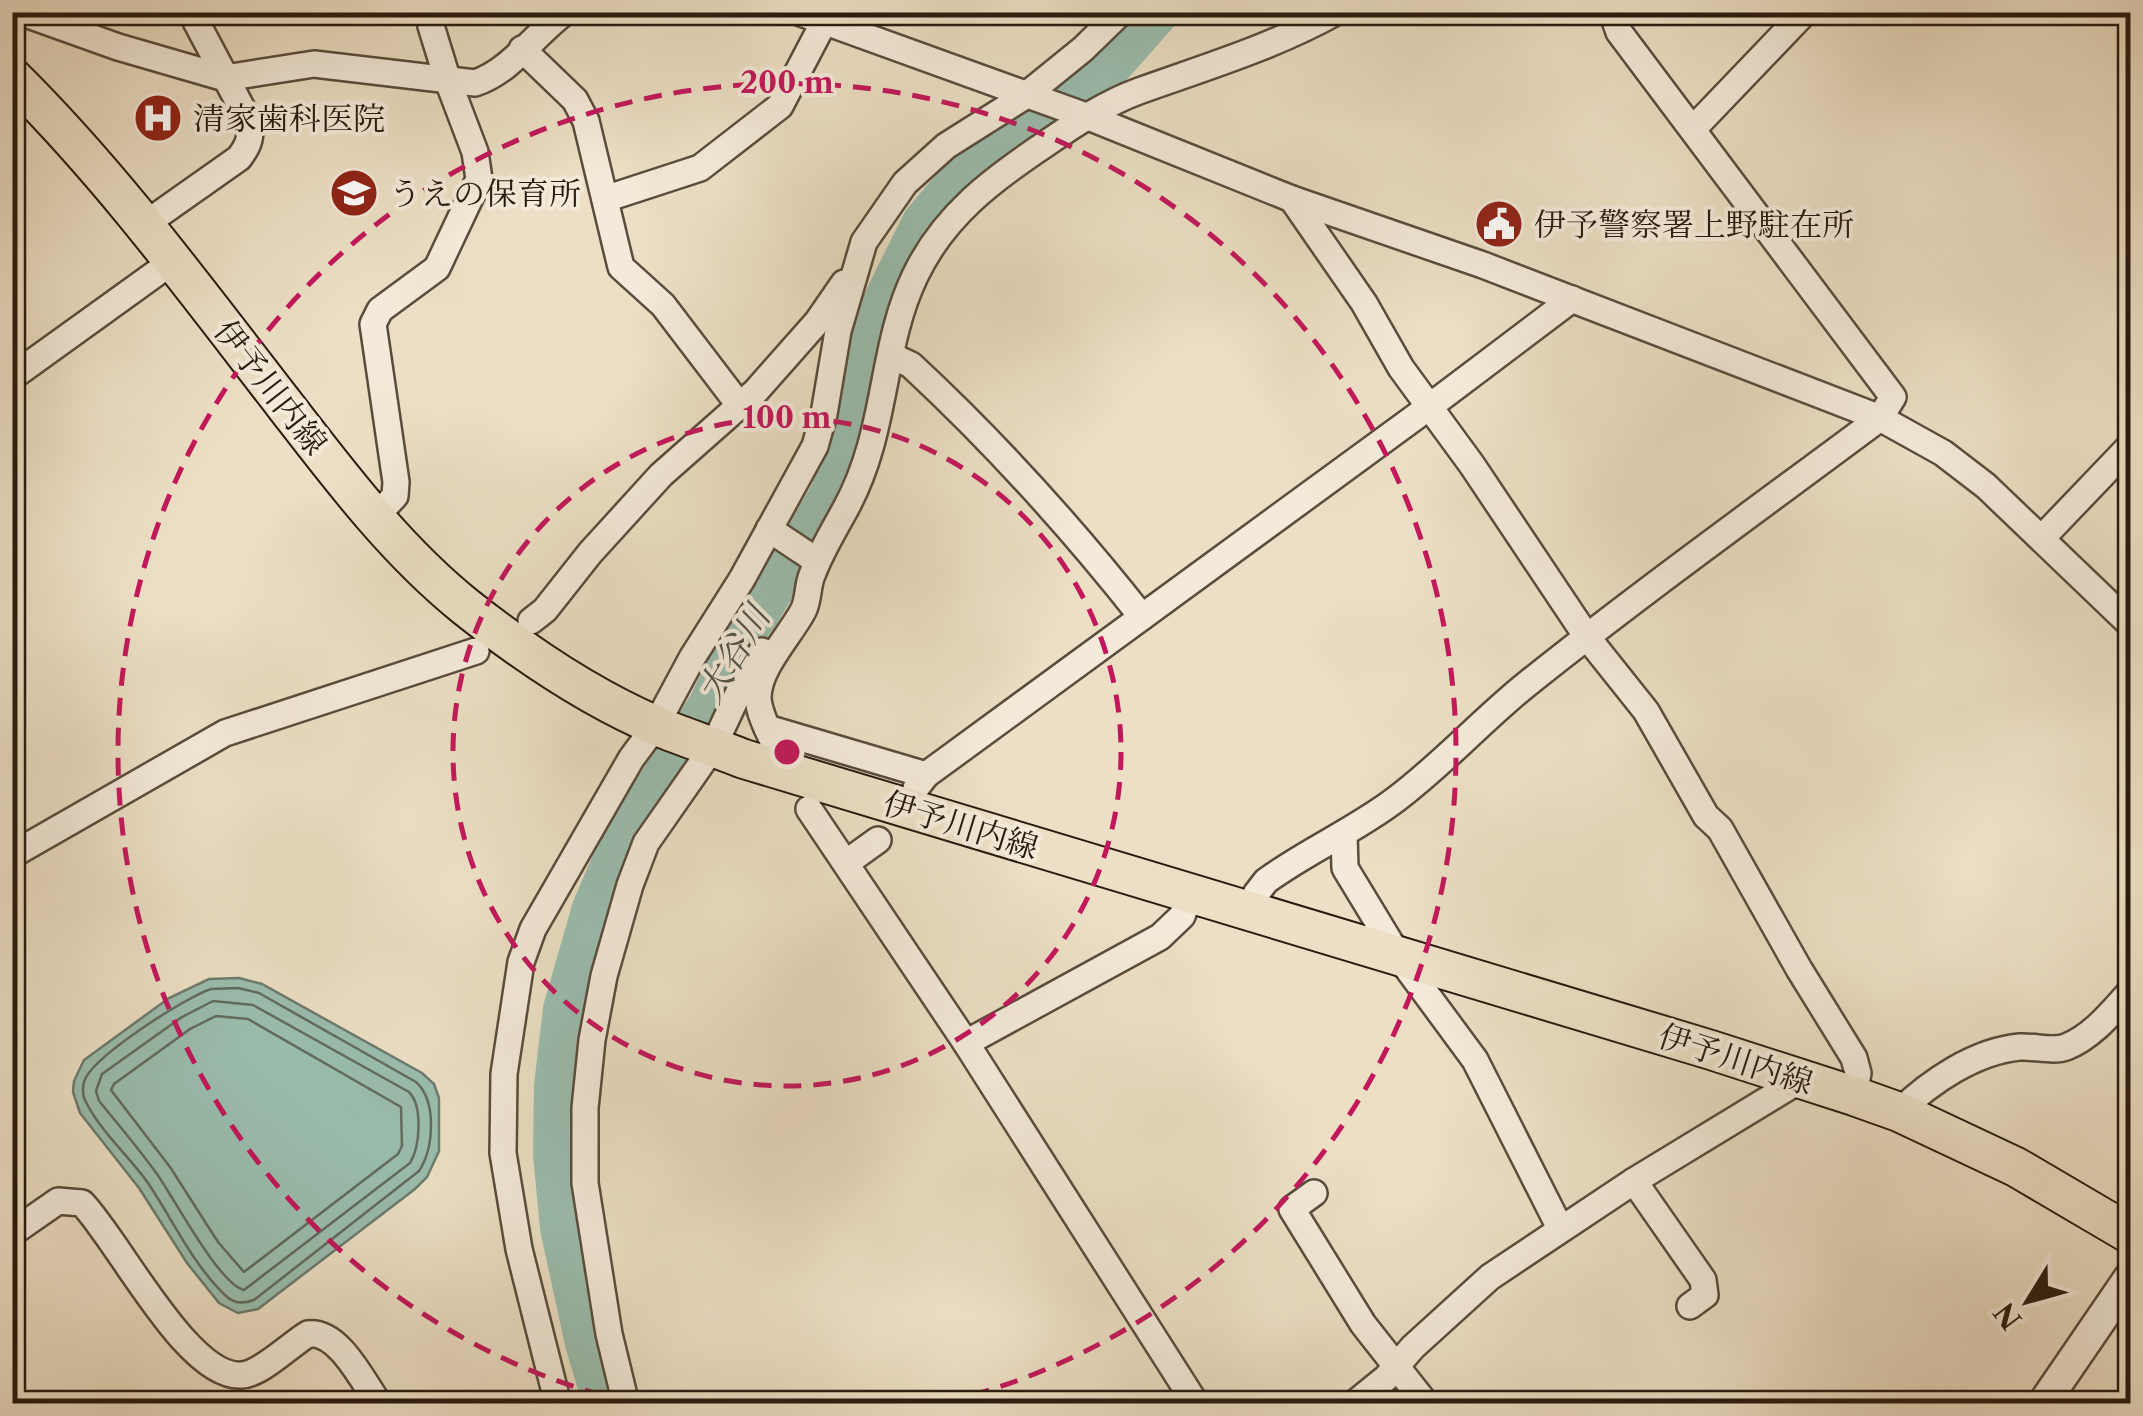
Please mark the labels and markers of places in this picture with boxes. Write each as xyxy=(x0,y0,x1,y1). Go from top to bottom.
hospital icon: 清家歯科医院 xyxy=(132,92,184,144)
place label: 清家歯科医院 xyxy=(193,99,385,138)
school or university icon: うえの保育所 xyxy=(328,167,380,219)
place label: うえの保育所 xyxy=(389,174,581,213)
public building icon: 伊予警察署上野駐在所 xyxy=(1473,198,1525,250)
place label: 伊予警察署上野駐在所 xyxy=(1534,205,1854,244)
centre of rings xyxy=(769,734,805,770)

